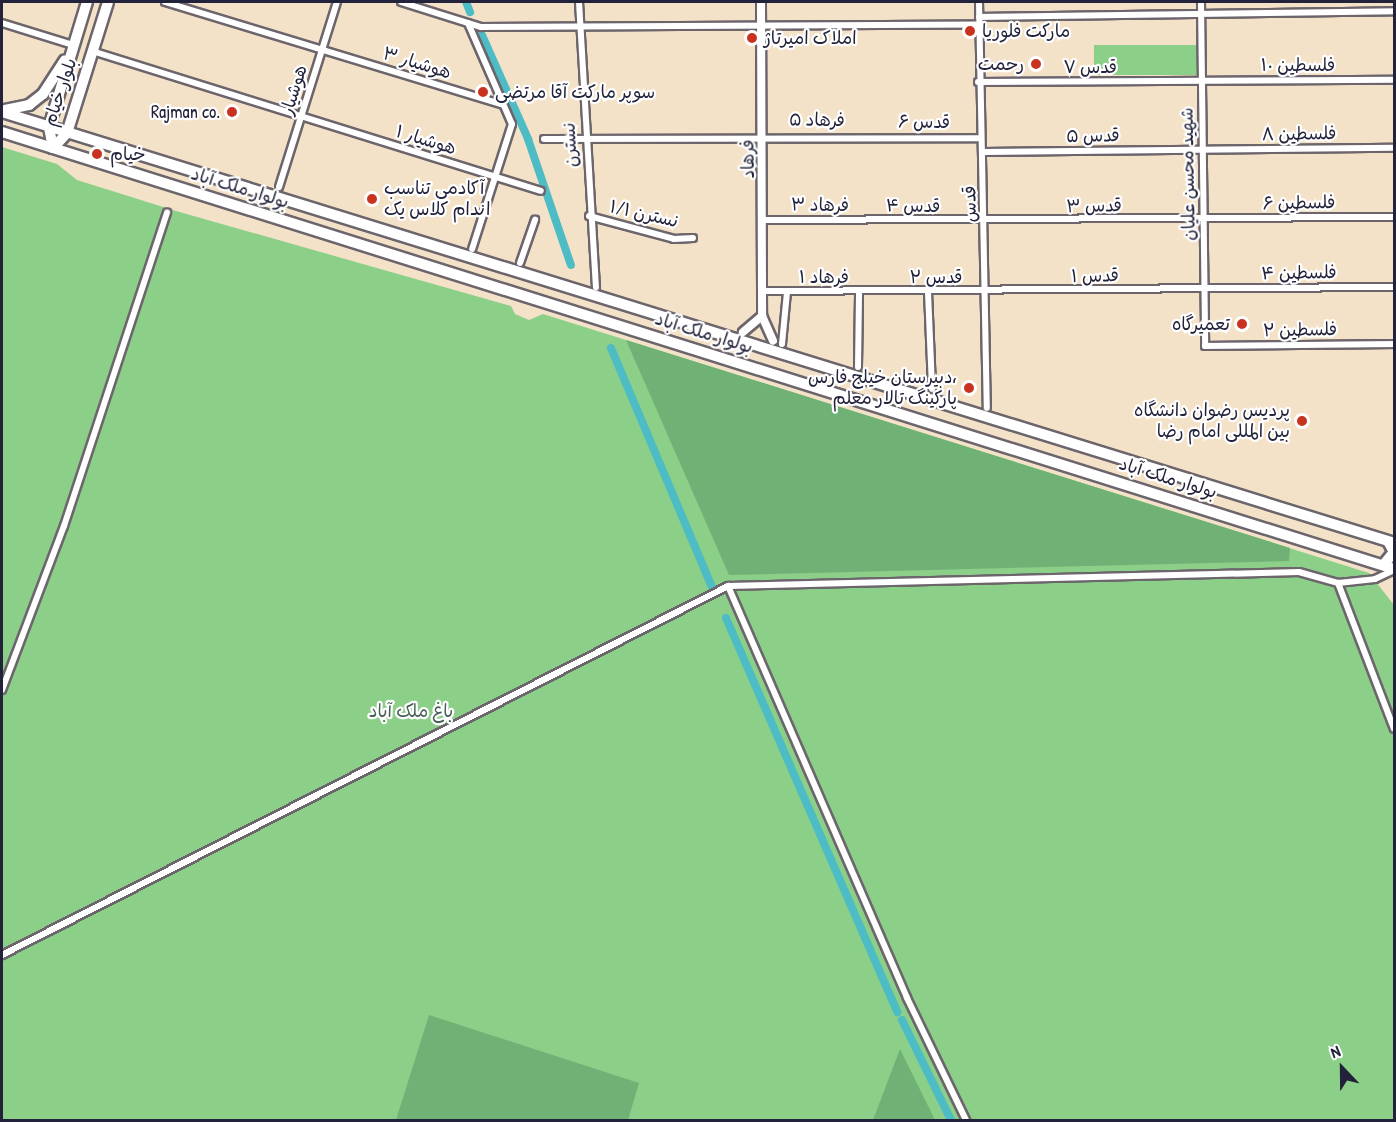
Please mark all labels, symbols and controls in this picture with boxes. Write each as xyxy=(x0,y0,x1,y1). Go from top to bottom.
place label: مارکت فلوریا xyxy=(982,20,1070,42)
marker: مارکت فلوریا xyxy=(963,24,977,38)
place label: املاک امیرتاژ xyxy=(764,27,857,49)
marker: املاک امیرتاژ xyxy=(745,31,759,45)
street label: هوشیار ۳ xyxy=(380,42,454,84)
place label: رحمت xyxy=(978,53,1024,75)
street label: فلسطین ۱۰ xyxy=(1261,54,1335,76)
street label: بلوار خیام xyxy=(38,55,82,129)
street label: قدس ۷ xyxy=(1063,56,1117,78)
marker: رحمت xyxy=(1029,57,1043,71)
street label: هوشیار xyxy=(276,62,312,118)
place label: سوپر مارکت آقا مرتضی xyxy=(495,81,655,103)
marker: سوپر مارکت آقا مرتضی xyxy=(476,85,490,99)
place label: Rajman co. xyxy=(151,101,220,123)
marker: Rajman co. xyxy=(225,105,239,119)
street label: شهید محسن علیان xyxy=(1176,107,1200,241)
street label: فرهاد ۵ xyxy=(789,109,845,131)
street label: قدس ۶ xyxy=(898,111,950,133)
street label: هوشیار ۱ xyxy=(393,121,459,159)
street label: نسترن xyxy=(558,122,582,168)
street label: فلسطین ۸ xyxy=(1262,123,1336,145)
street label: قدس ۵ xyxy=(1066,125,1120,147)
street label: فرهاد xyxy=(737,139,759,179)
place label: خیام xyxy=(110,143,146,165)
marker: خیام xyxy=(88,145,106,163)
street label: بولوار ملک آباد xyxy=(188,163,292,213)
place label: آکادمی تناسب اندام کلاس یک xyxy=(384,178,490,220)
street label: قدس xyxy=(959,185,981,223)
marker: آکادمی تناسب اندام کلاس یک xyxy=(365,192,379,206)
street label: فلسطین ۶ xyxy=(1262,192,1336,214)
street label: فرهاد ۳ xyxy=(791,194,849,216)
street label: قدس ۴ xyxy=(886,195,940,217)
street label: قدس ۳ xyxy=(1066,195,1122,217)
street label: نسترن ۱/۱ xyxy=(608,196,680,232)
street label: فلسطین ۴ xyxy=(1261,262,1337,284)
street label: قدس ۱ xyxy=(1071,265,1119,287)
street label: فرهاد ۱ xyxy=(799,266,849,288)
street label: قدس ۲ xyxy=(909,266,963,288)
street label: بولوار ملک آباد xyxy=(652,308,756,358)
place label: تعمیرگاه xyxy=(1172,313,1230,335)
marker: تعمیرگاه xyxy=(1235,317,1249,331)
street label: فلسطین ۲ xyxy=(1263,319,1337,341)
place label: دبیرستان خیلج فارس، پارکینگ تالار معلم xyxy=(808,367,957,410)
marker: دبیرستان خیلج فارس، پارکینگ تالار معلم xyxy=(962,381,976,395)
place label: پردیس رضوان دانشگاه بین المللی امام رضا xyxy=(1134,400,1290,442)
marker: پردیس رضوان دانشگاه بین المللی امام رضا xyxy=(1295,414,1309,428)
street label: بولوار ملک آباد xyxy=(1116,453,1220,503)
park label: باغ ملک آباد xyxy=(369,700,453,722)
north arrow xyxy=(1312,1038,1372,1098)
text: N xyxy=(1327,1040,1343,1063)

